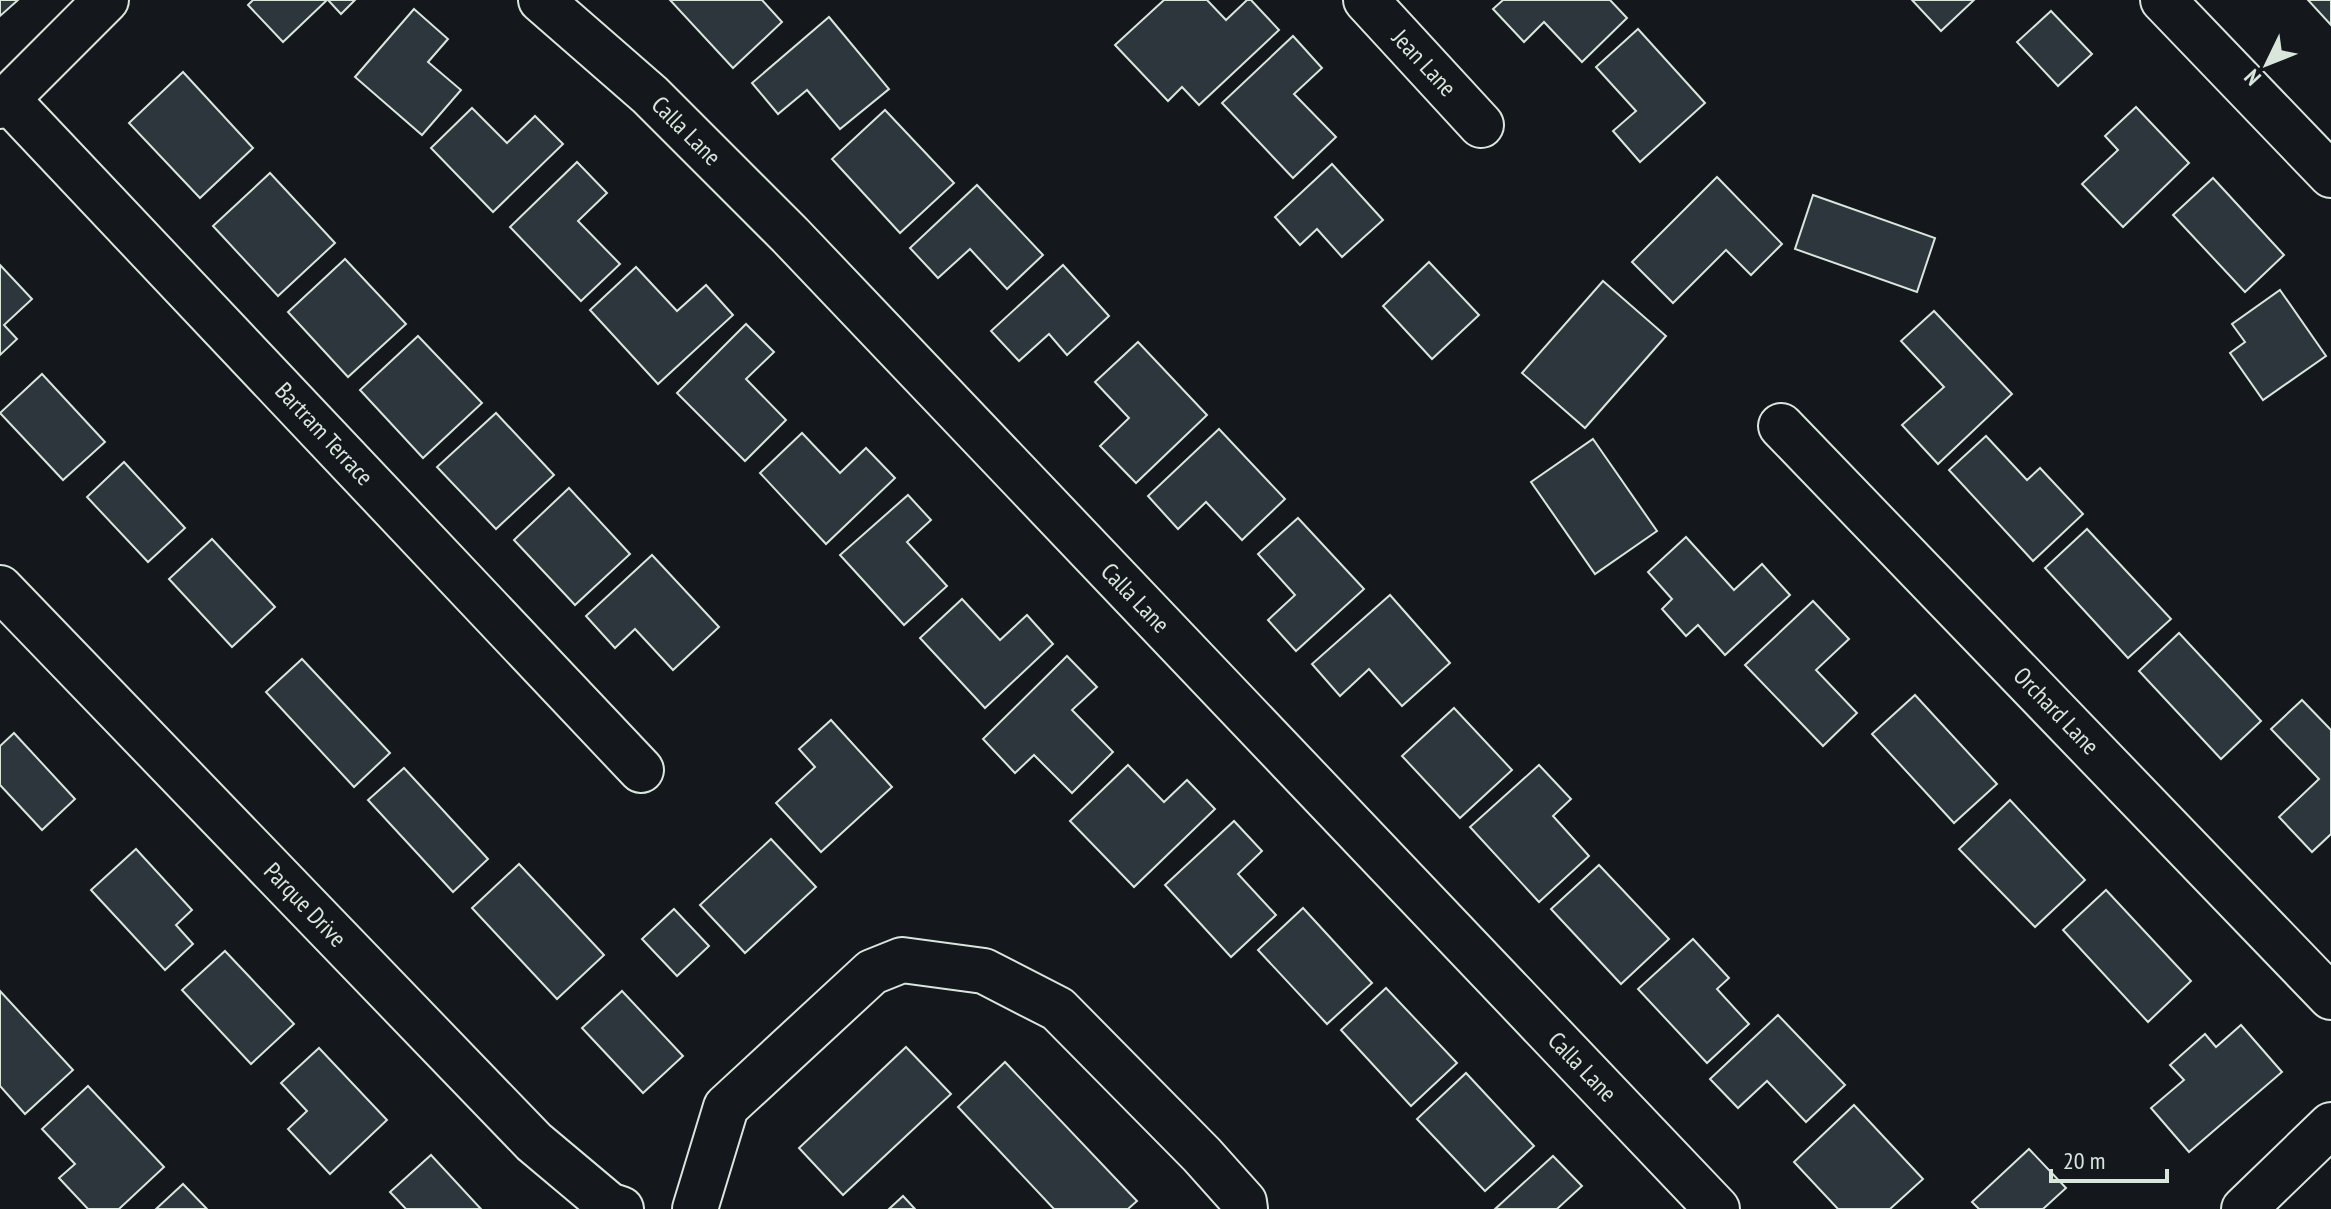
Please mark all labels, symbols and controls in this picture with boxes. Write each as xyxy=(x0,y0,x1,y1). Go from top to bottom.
street label: Jean Lane xyxy=(1385,22,1463,103)
north arrow xyxy=(2227,24,2307,104)
text: N xyxy=(2238,64,2267,92)
street label: Calla Lane xyxy=(645,89,728,172)
street label: Bartram Terrace xyxy=(269,376,380,492)
street label: Calla Lane xyxy=(1094,556,1176,639)
street label: Orchard Lane xyxy=(2007,660,2106,761)
street label: Parque Drive xyxy=(257,856,353,953)
street label: Calla Lane xyxy=(1541,1025,1623,1108)
scale bar xyxy=(2051,1133,2167,1183)
text: 20 m xyxy=(2063,1145,2105,1176)

